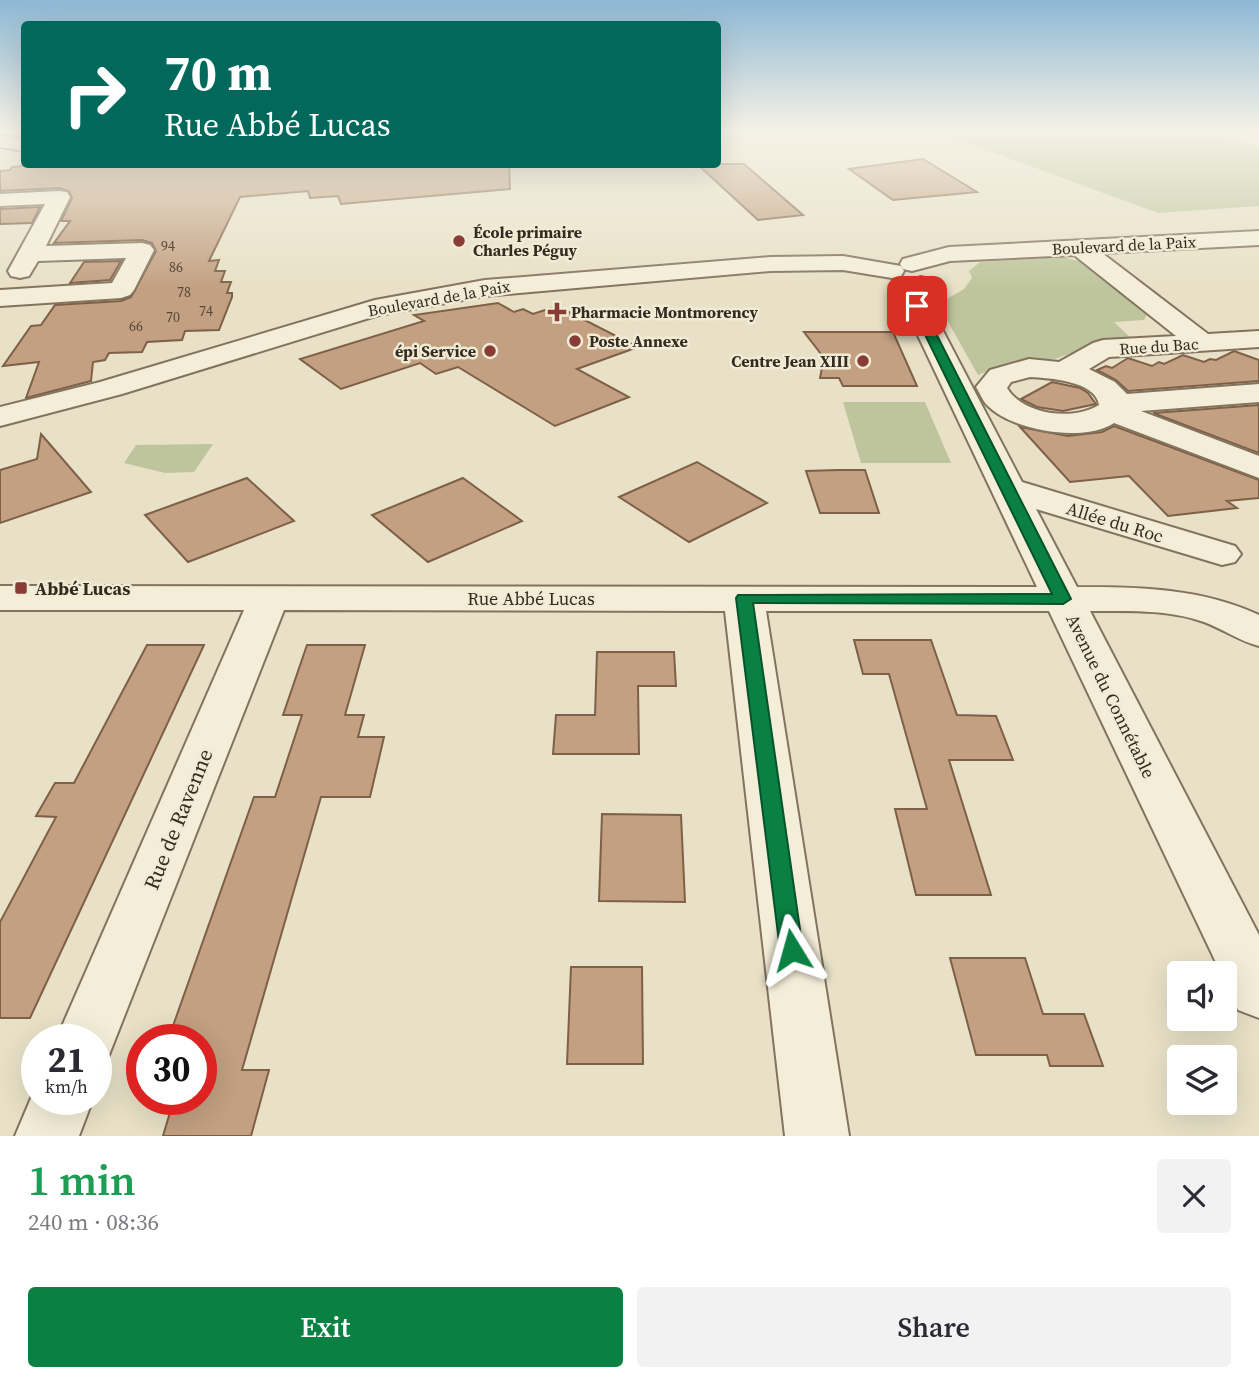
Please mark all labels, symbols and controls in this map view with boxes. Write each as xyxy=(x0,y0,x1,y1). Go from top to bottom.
text: 70 m xyxy=(164,39,272,106)
icon: right xyxy=(49,49,140,140)
text: Rue Abbé Lucas xyxy=(164,103,391,147)
place label: École primaire Charles Péguy xyxy=(473,221,582,261)
street label: Boulevard de la Paix xyxy=(1051,230,1197,260)
marker: École primaire Charles Péguy xyxy=(451,233,467,249)
house number: 94 xyxy=(161,236,175,256)
house number: 86 xyxy=(169,257,183,277)
street label: Boulevard de la Paix xyxy=(366,275,513,321)
pin xyxy=(887,276,947,336)
house number: 78 xyxy=(177,282,191,302)
icon: arrive xyxy=(898,287,936,325)
house number: 74 xyxy=(199,301,213,321)
place label: Pharmacie Montmorency xyxy=(571,301,759,323)
marker: Pharmacie Montmorency xyxy=(549,304,565,320)
house number: 70 xyxy=(166,307,180,327)
house number: 66 xyxy=(129,316,143,336)
place label: Poste Annexe xyxy=(589,330,688,352)
street label: Rue du Bac xyxy=(1119,332,1200,360)
marker: Poste Annexe xyxy=(567,333,583,349)
place label: épi Service xyxy=(395,340,476,362)
marker: épi Service xyxy=(482,343,498,359)
place label: Centre Jean XIII xyxy=(731,350,849,372)
marker: Centre Jean XIII xyxy=(855,353,871,369)
street label: Allée du Roc xyxy=(1063,495,1167,549)
place label: Abbé Lucas xyxy=(35,576,130,601)
marker: Abbé Lucas xyxy=(13,580,29,596)
street label: Rue Abbé Lucas xyxy=(467,586,595,611)
street label: Avenue du Connétable xyxy=(1060,610,1162,782)
street label: Rue de Ravenne xyxy=(137,744,219,894)
position arrow xyxy=(755,913,829,987)
map controls xyxy=(1167,961,1237,1115)
button: sound xyxy=(1167,961,1237,1031)
speed limit sign: 30 xyxy=(126,1024,217,1115)
text: 21 xyxy=(48,1036,85,1084)
button: layers xyxy=(1167,1045,1237,1115)
text: km/h xyxy=(45,1074,88,1099)
text: 1 min xyxy=(28,1151,136,1209)
button: close xyxy=(1157,1159,1231,1233)
text: 240 m · 08:36 xyxy=(28,1206,159,1238)
button: Exit xyxy=(28,1287,623,1367)
button: Share xyxy=(637,1287,1231,1367)

